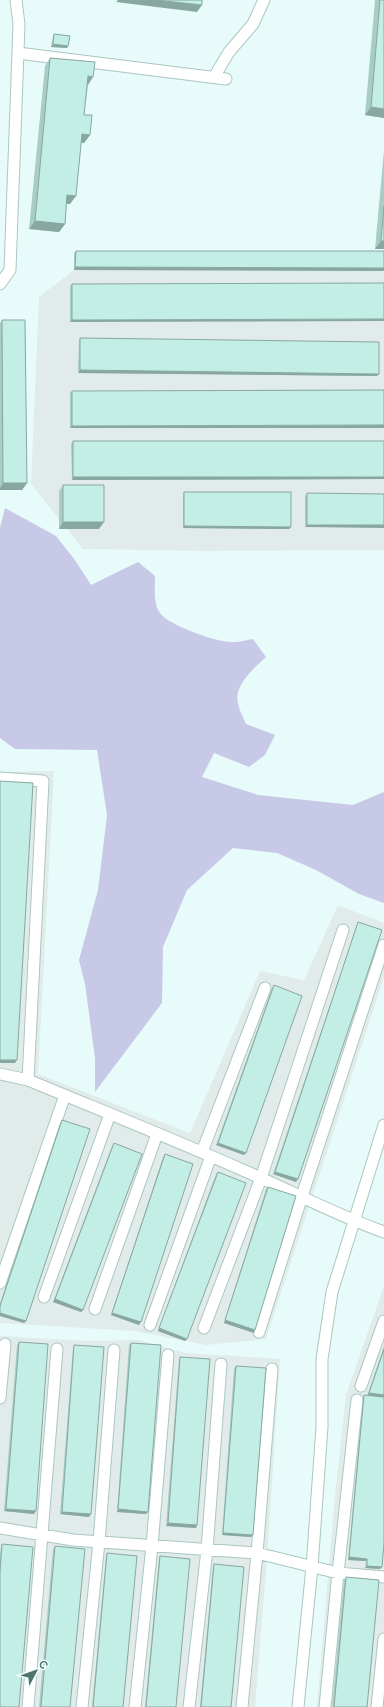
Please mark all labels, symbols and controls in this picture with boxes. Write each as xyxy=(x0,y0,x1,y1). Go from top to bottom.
north arrow xyxy=(16,1651,56,1691)
text: С xyxy=(36,1658,51,1672)

